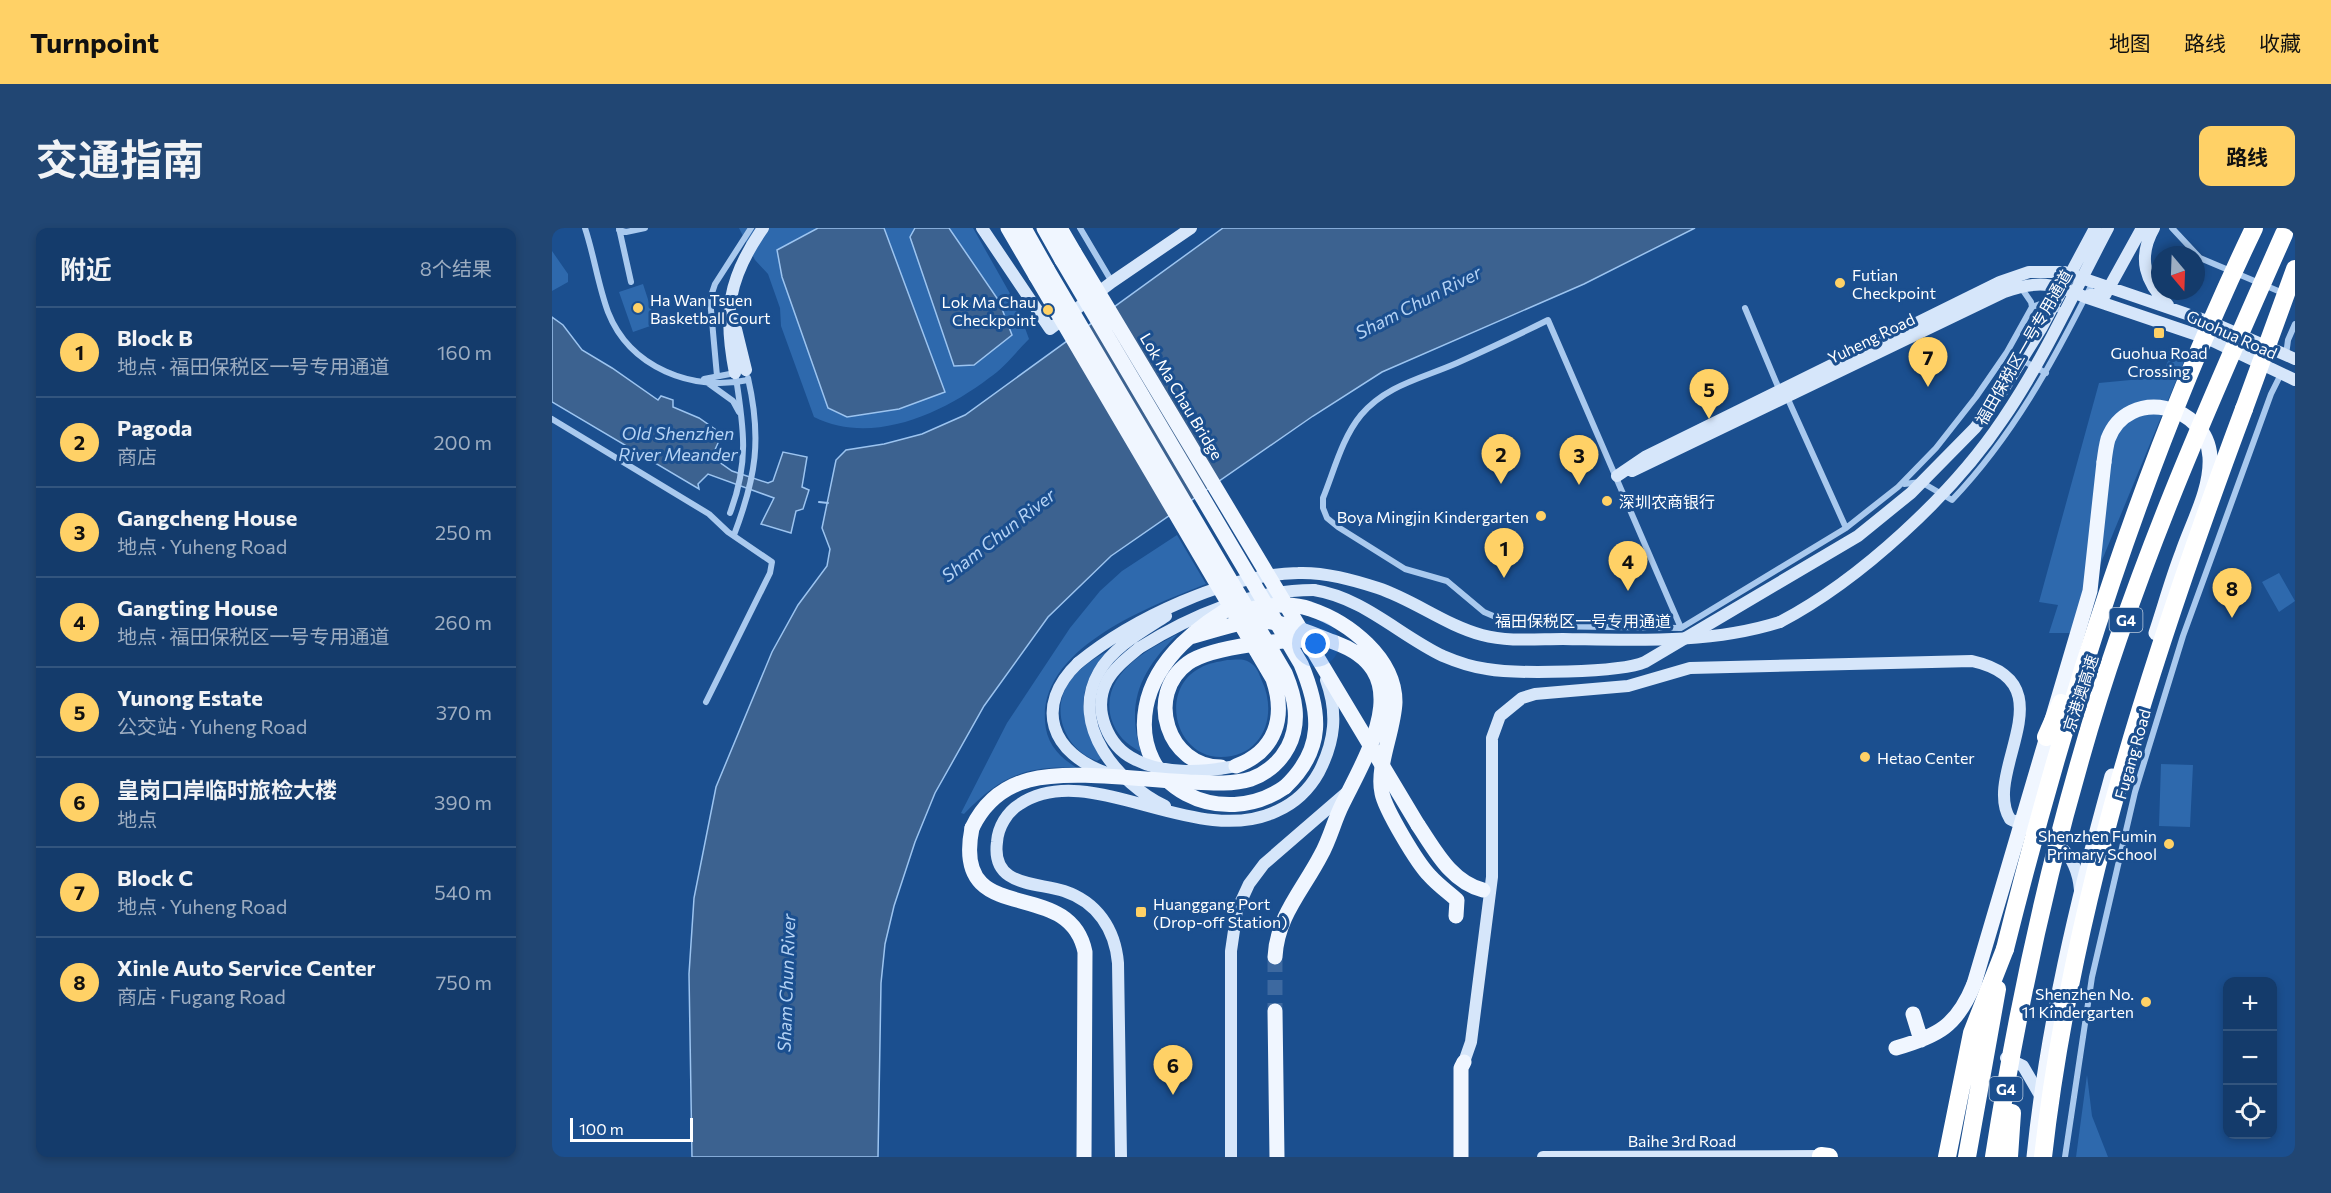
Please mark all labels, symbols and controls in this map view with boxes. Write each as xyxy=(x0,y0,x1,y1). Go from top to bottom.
text: Turnpoint xyxy=(30,25,159,59)
text: 地图 xyxy=(2109,30,2151,55)
text: 路线 xyxy=(2184,30,2226,55)
text: 收藏 xyxy=(2259,30,2301,55)
button: 路线 xyxy=(2199,126,2295,186)
text: 交通指南 xyxy=(36,132,204,184)
north arrow xyxy=(2151,246,2205,300)
text: 附近 xyxy=(60,253,112,284)
text: 8个结果 xyxy=(420,256,492,280)
water label: Sham Chun River xyxy=(1351,260,1485,343)
place label: Futian Checkpoint xyxy=(1852,265,1936,302)
street label: 福田保税区一号专用通道 xyxy=(1971,266,2075,428)
marker: Futian Checkpoint xyxy=(1833,276,1847,290)
place label: Ha Wan Tsuen Basketball Court xyxy=(650,290,771,327)
place label: Lok Ma Chau Checkpoint xyxy=(942,292,1036,329)
marker: Ha Wan Tsuen Basketball Court xyxy=(631,301,645,315)
marker: Lok Ma Chau Checkpoint xyxy=(1041,303,1055,317)
street label: Guohua Road xyxy=(2184,306,2280,362)
street label: Yuheng Road xyxy=(1824,309,1918,367)
text: Block B xyxy=(117,324,193,351)
marker: Guohua Road Crossing xyxy=(2152,326,2166,340)
street label: Lok Ma Chau Bridge xyxy=(1137,329,1227,463)
pin: 7 xyxy=(1908,338,1948,387)
text: 1 xyxy=(75,340,84,364)
text: 160 m xyxy=(437,340,492,364)
place label: Guohua Road Crossing xyxy=(2110,343,2208,380)
text: 地点 · 福田保税区一号专用通道 xyxy=(117,354,389,378)
pin: 5 xyxy=(1690,370,1728,419)
text: Pagoda xyxy=(117,414,192,441)
water label: Old Shenzhen River Meander xyxy=(618,422,738,465)
text: 2 xyxy=(74,430,85,454)
text: 200 m xyxy=(434,430,492,454)
pin: 2 xyxy=(1482,434,1520,484)
pin: 3 xyxy=(1560,436,1598,485)
text: 商店 xyxy=(117,444,157,468)
water label: Sham Chun River xyxy=(937,483,1060,586)
place label: 深圳农商银行 xyxy=(1619,492,1715,511)
marker: 深圳农商银行 xyxy=(1600,494,1614,508)
text: Gangcheng House xyxy=(117,504,297,531)
place label: Boya Mingjin Kindergarten xyxy=(1337,507,1529,526)
marker: Boya Mingjin Kindergarten xyxy=(1534,509,1548,523)
text: 3 xyxy=(74,520,85,544)
text: 250 m xyxy=(435,520,492,544)
pin: 1 xyxy=(1484,528,1524,578)
text: 地点 · Yuheng Road xyxy=(117,534,287,558)
pin: 4 xyxy=(1608,542,1648,591)
pin: 8 xyxy=(2212,568,2252,618)
text: Gangting House xyxy=(117,594,278,621)
road number: G4 xyxy=(2110,608,2142,632)
text: 4 xyxy=(73,610,86,634)
text: 260 m xyxy=(434,610,492,634)
street label: 福田保税区一号专用通道 xyxy=(1495,611,1671,630)
text: 地点 · 福田保税区一号专用通道 xyxy=(117,624,389,648)
your location xyxy=(1301,629,1330,658)
street label: 京港澳高速 xyxy=(2059,652,2101,734)
text: Yunong Estate xyxy=(117,684,263,711)
text: 5 xyxy=(74,700,85,724)
text: 370 m xyxy=(436,700,492,724)
street label: Fugang Road xyxy=(2110,707,2154,801)
text: 公交站 · Yuheng Road xyxy=(117,714,307,738)
place label: Hetao Center xyxy=(1877,748,1975,767)
marker: Hetao Center xyxy=(1858,750,1872,764)
text: 皇岗口岸临时旅检大楼 xyxy=(117,776,337,803)
text: 6 xyxy=(73,790,86,814)
text: 390 m xyxy=(434,790,492,814)
text: 地点 xyxy=(117,807,157,831)
place label: Shenzhen Fumin Primary School xyxy=(2038,826,2157,863)
marker: Shenzhen Fumin Primary School xyxy=(2162,837,2176,851)
text: Block C xyxy=(117,864,193,891)
text: 7 xyxy=(74,880,85,904)
text: 540 m xyxy=(434,880,492,904)
text: 地点 · Yuheng Road xyxy=(117,894,287,918)
place label: Huanggang Port (Drop-off Station) xyxy=(1153,894,1287,931)
marker: Huanggang Port (Drop-off Station) xyxy=(1134,905,1148,919)
water label: Sham Chun River xyxy=(773,913,799,1053)
text: Xinle Auto Service Center xyxy=(117,954,376,981)
text: 8 xyxy=(73,970,86,994)
text: 750 m xyxy=(436,970,492,994)
map controls xyxy=(2223,977,2277,1139)
button: + xyxy=(2223,977,2277,1031)
text: 商店 · Fugang Road xyxy=(117,984,286,1008)
place label: Shenzhen No. 11 Kindergarten xyxy=(2022,984,2134,1021)
marker: Shenzhen No. 11 Kindergarten xyxy=(2139,995,2153,1009)
button: − xyxy=(2223,1031,2277,1085)
pin: 6 xyxy=(1154,1046,1192,1095)
road number: G4 xyxy=(1990,1077,2022,1101)
button: locate xyxy=(2223,1085,2277,1139)
scale bar xyxy=(570,1115,693,1142)
text: 100 m xyxy=(579,1119,624,1138)
street label: Baihe 3rd Road xyxy=(1628,1131,1736,1150)

